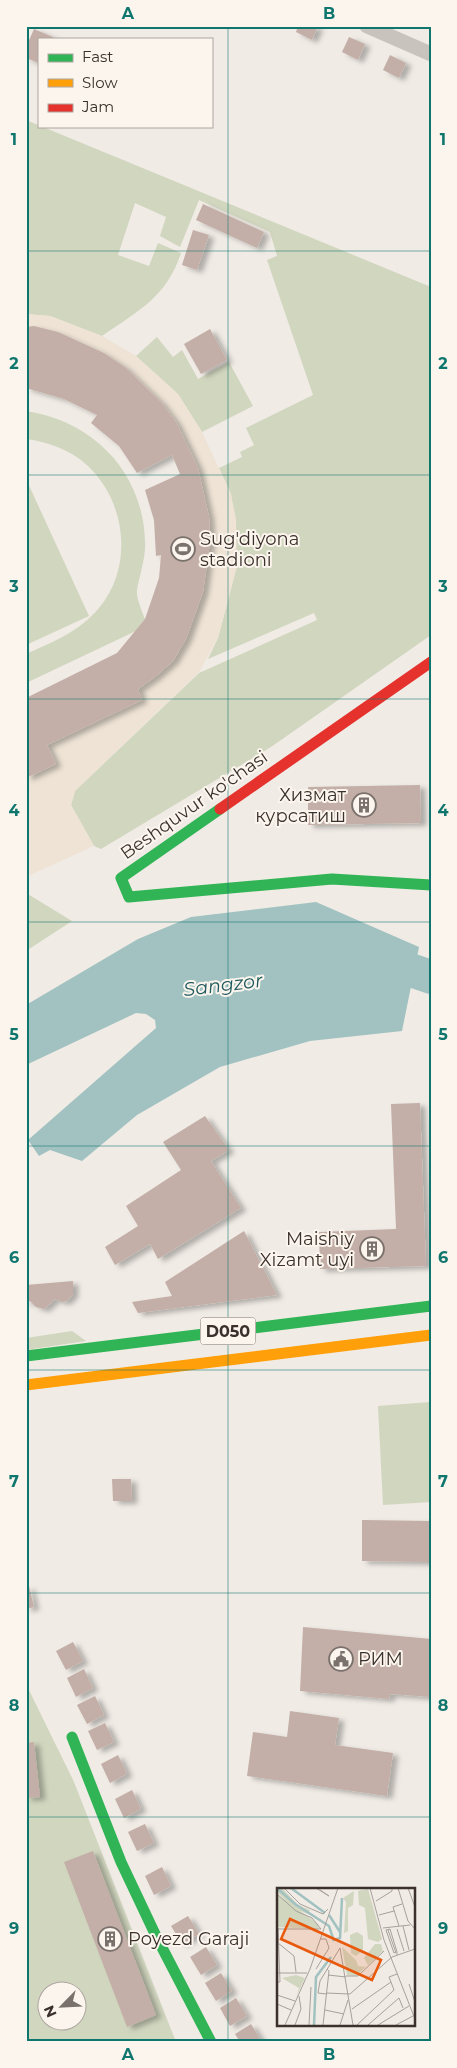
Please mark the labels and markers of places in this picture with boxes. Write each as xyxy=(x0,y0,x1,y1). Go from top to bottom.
place label: Sug'diyona stadioni xyxy=(200,528,299,571)
sports icon: Sug'diyona stadioni xyxy=(170,536,196,562)
place label: Хизмат курсатиш xyxy=(255,784,346,827)
building icon: Хизмат курсатиш xyxy=(351,792,377,818)
place label: Maishiy Xizamt uyi xyxy=(260,1228,354,1271)
building icon: Maishiy Xizamt uyi xyxy=(359,1236,385,1262)
public building icon: РИМ xyxy=(328,1646,354,1672)
place label: РИМ xyxy=(358,1648,403,1670)
building icon: Poyezd Garaji xyxy=(97,1926,123,1952)
place label: Poyezd Garaji xyxy=(128,1928,249,1950)

